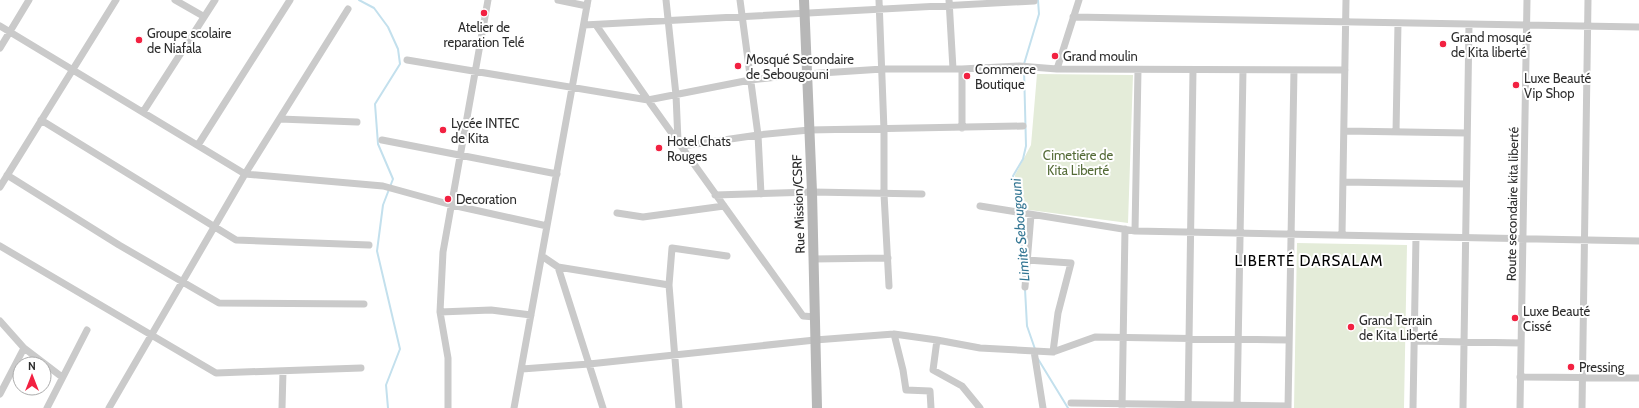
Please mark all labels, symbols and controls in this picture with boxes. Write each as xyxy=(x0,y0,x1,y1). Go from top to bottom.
marker: Atelier de reparation Telé xyxy=(479,8,489,18)
place label: Atelier de reparation Telé xyxy=(444,19,525,50)
place label: Groupe scolaire de Niafala xyxy=(147,25,232,56)
place label: Grand mosqué de Kita liberté xyxy=(1451,29,1532,60)
marker: Groupe scolaire de Niafala xyxy=(134,35,144,45)
marker: Grand mosqué de Kita liberté xyxy=(1438,39,1448,49)
place label: Grand moulin xyxy=(1063,48,1138,64)
place label: Mosqué Secondaire de Sebougouni xyxy=(746,51,854,82)
marker: Grand moulin xyxy=(1050,51,1060,61)
marker: Mosqué Secondaire de Sebougouni xyxy=(733,61,743,71)
place label: Commerce Boutique xyxy=(975,61,1036,92)
place label: Luxe Beauté Vip Shop xyxy=(1524,70,1592,101)
marker: Commerce Boutique xyxy=(962,71,972,81)
marker: Luxe Beauté Vip Shop xyxy=(1511,80,1521,90)
place label: Lycée INTEC de Kita xyxy=(451,115,519,146)
marker: Lycée INTEC de Kita xyxy=(438,125,448,135)
street label: Route secondaire kita liberté xyxy=(1503,126,1521,281)
place label: Hotel Chats Rouges xyxy=(667,133,732,164)
marker: Hotel Chats Rouges xyxy=(654,143,664,153)
park label: Cimetiére de Kita Liberté xyxy=(1043,147,1114,178)
street label: Rue Mission/CSRF xyxy=(788,154,808,254)
water label: Limite Sebougouni xyxy=(1006,177,1033,282)
place label: Decoration xyxy=(456,191,517,207)
marker: Decoration xyxy=(443,194,453,204)
district label: LIBERTÉ DARSALAM xyxy=(1234,251,1384,270)
place label: Luxe Beauté Cissé xyxy=(1523,303,1591,334)
place label: Grand Terrain de Kita Liberté xyxy=(1359,312,1438,343)
marker: Luxe Beauté Cissé xyxy=(1510,313,1520,323)
marker: Grand Terrain de Kita Liberté xyxy=(1346,322,1356,332)
north arrow xyxy=(12,356,52,396)
text: N xyxy=(28,359,36,373)
place label: Pressing xyxy=(1579,359,1625,375)
marker: Pressing xyxy=(1566,362,1576,372)

